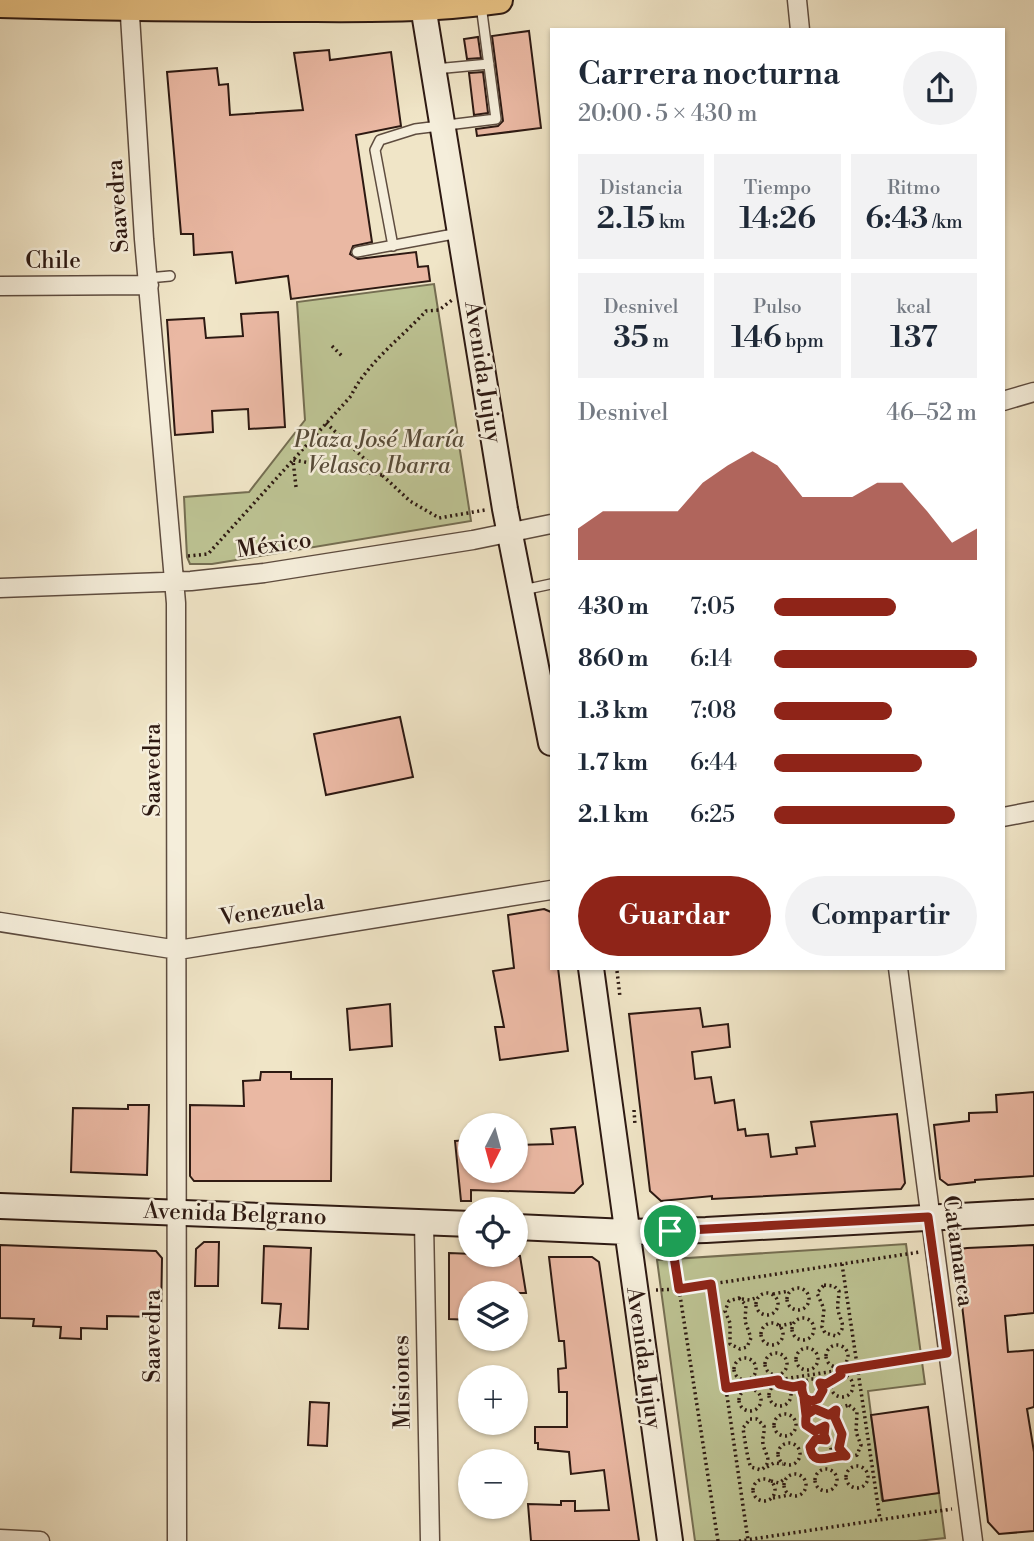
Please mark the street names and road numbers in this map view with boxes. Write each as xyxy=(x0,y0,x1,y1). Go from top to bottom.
street label: Saavedra xyxy=(101,158,135,254)
street label: Chile xyxy=(25,247,81,275)
street label: Avenida Jujuy xyxy=(458,298,508,446)
street label: México xyxy=(235,526,313,564)
street label: Saavedra xyxy=(139,723,167,817)
street label: Venezuela xyxy=(217,888,327,932)
street label: Catamarca xyxy=(936,1193,980,1309)
street label: Avenida Belgrano xyxy=(142,1197,327,1231)
street label: Avenida Jujuy xyxy=(620,1284,668,1432)
street label: Saavedra xyxy=(139,1289,167,1383)
street label: Misiones xyxy=(387,1335,417,1429)

